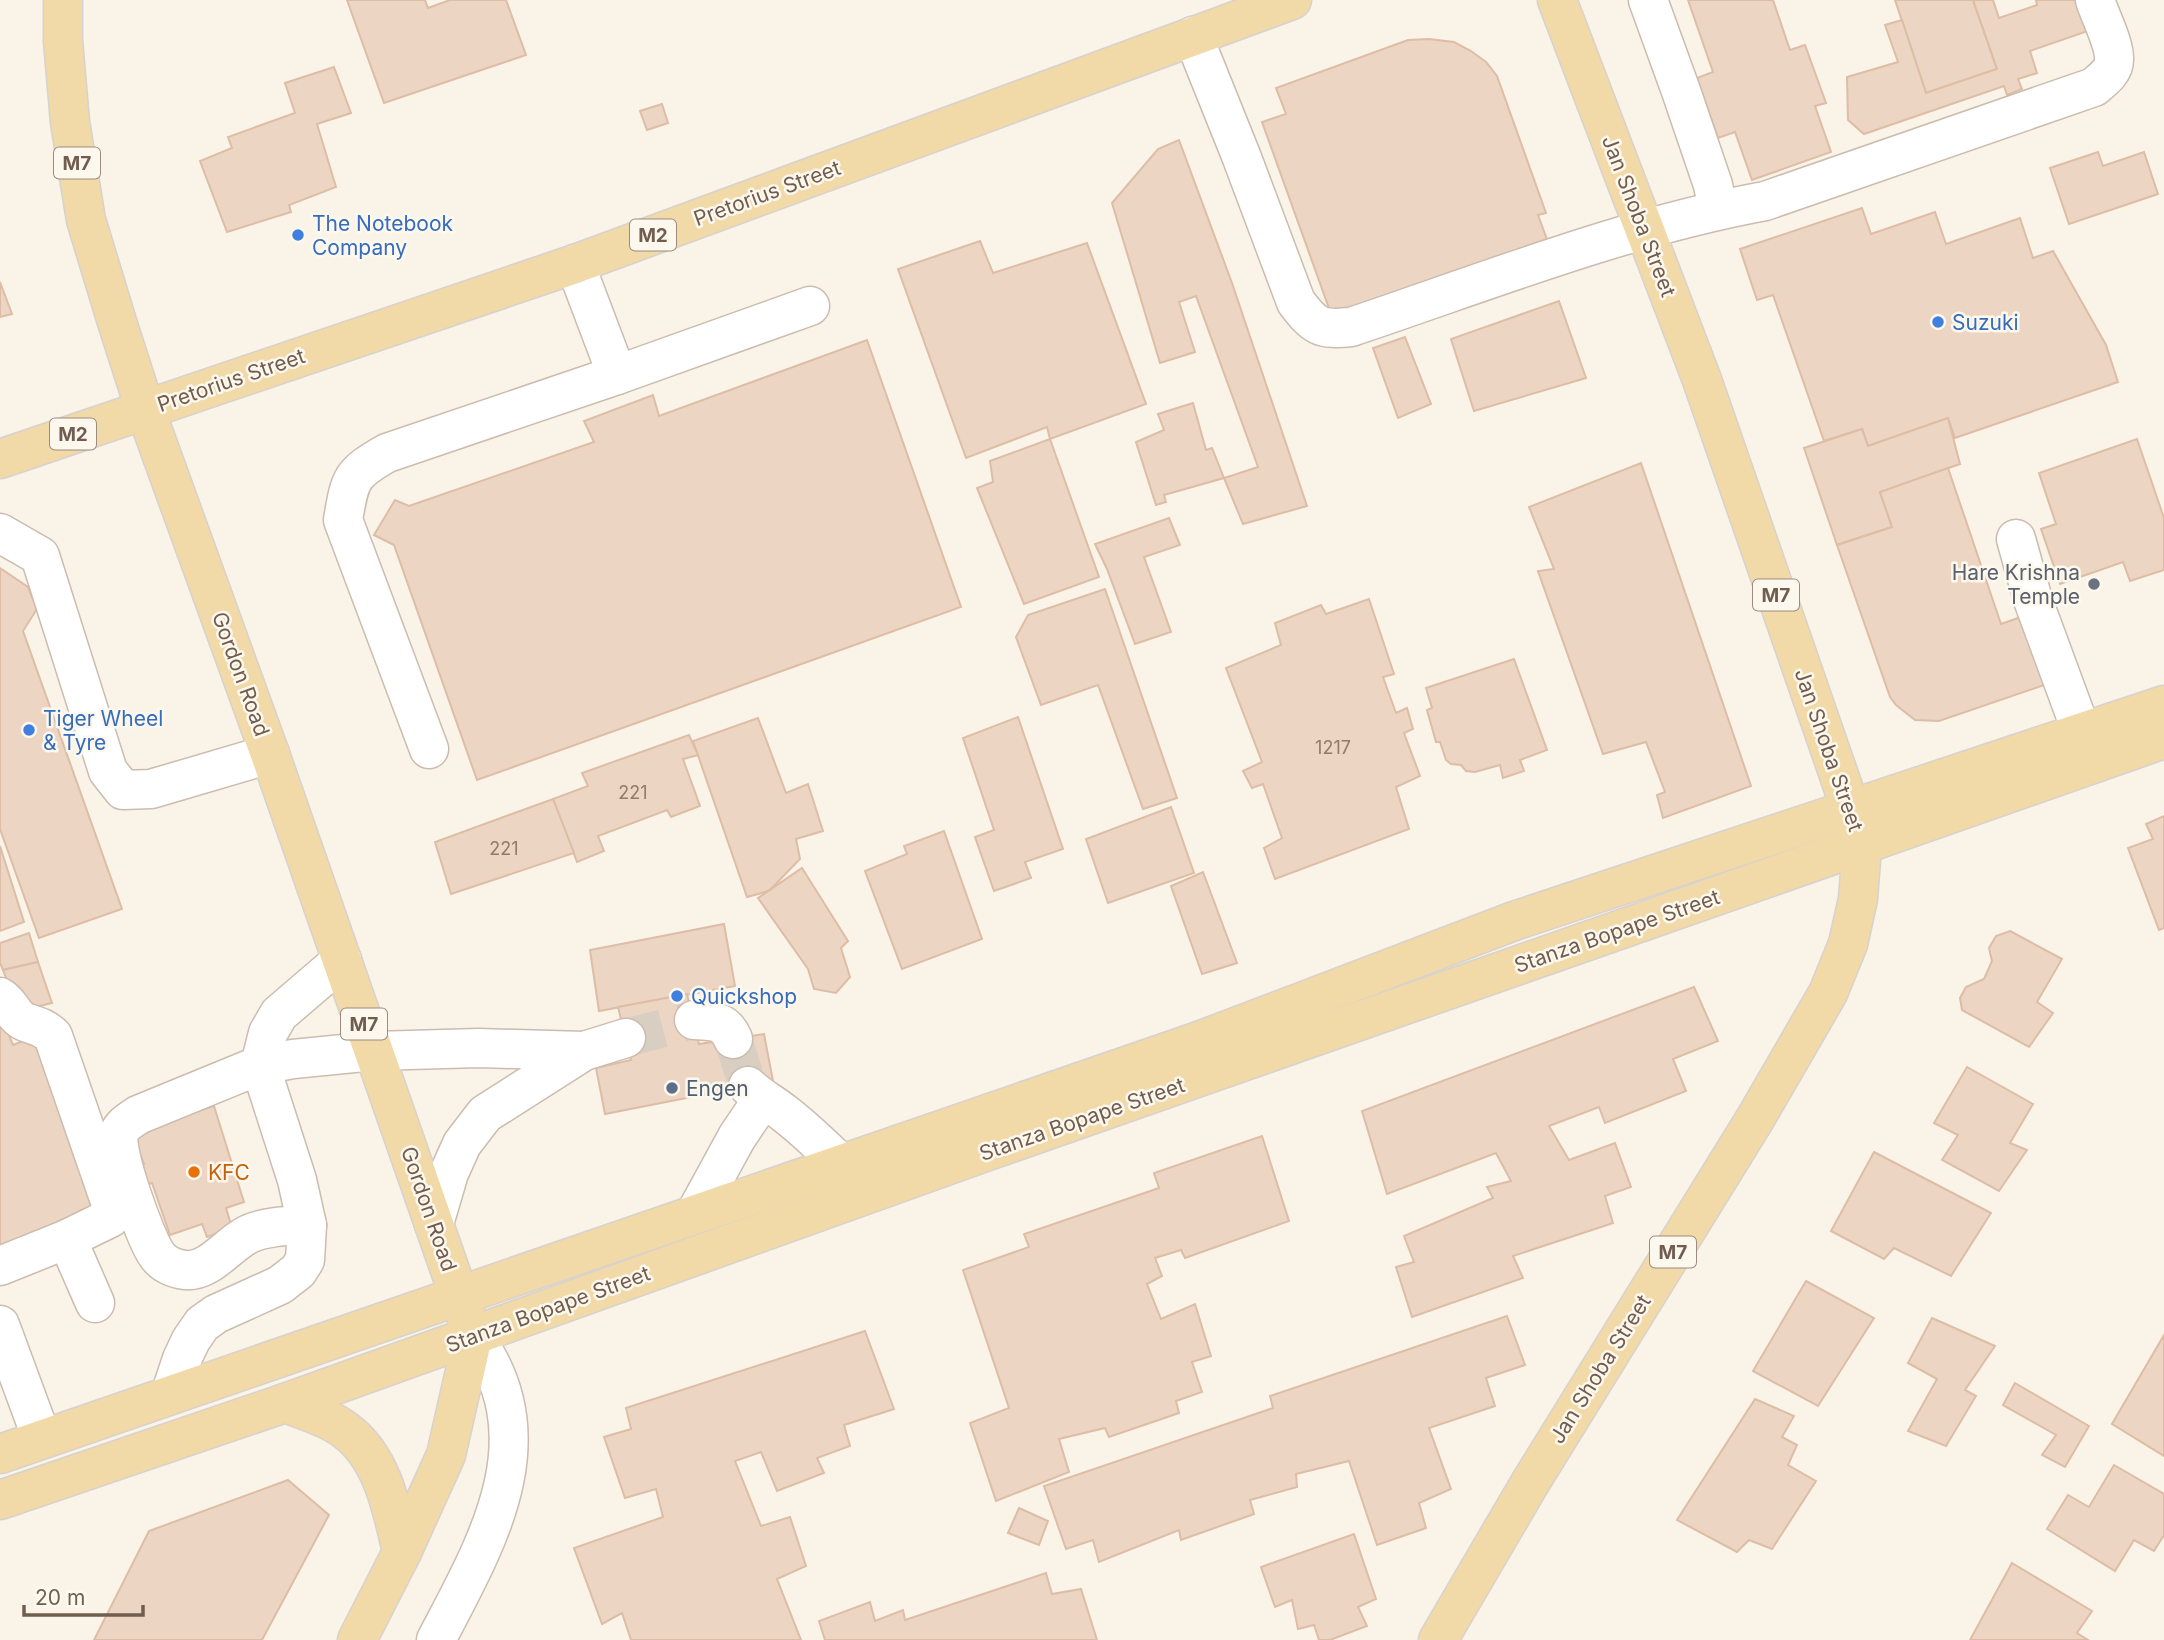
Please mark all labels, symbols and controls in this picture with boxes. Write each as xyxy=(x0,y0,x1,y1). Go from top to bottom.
street label: Jan Shoba Street xyxy=(1597,132,1681,300)
road number: M7 xyxy=(54,148,100,178)
street label: Pretorius Street xyxy=(690,155,844,231)
place label: The Notebook Company xyxy=(312,211,453,260)
road number: M2 xyxy=(630,219,676,250)
marker: The Notebook Company xyxy=(290,227,306,243)
place label: Suzuki xyxy=(1952,310,2019,335)
marker: Suzuki xyxy=(1930,314,1946,330)
street label: Pretorius Street xyxy=(154,343,308,417)
road number: M2 xyxy=(50,418,96,449)
place label: Hare Krishna Temple xyxy=(1952,560,2080,609)
marker: Hare Krishna Temple xyxy=(2086,576,2102,592)
road number: M7 xyxy=(1753,580,1799,610)
street label: Gordon Road xyxy=(207,609,275,739)
street label: Jan Shoba Street xyxy=(1789,665,1869,835)
place label: Tiger Wheel & Tyre xyxy=(43,706,163,755)
marker: Tiger Wheel & Tyre xyxy=(21,722,37,738)
house number: 1217 xyxy=(1315,737,1351,758)
house number: 221 xyxy=(618,782,648,803)
house number: 221 xyxy=(489,838,519,859)
street label: Stanza Bopape Street xyxy=(1511,884,1723,978)
place label: Quickshop xyxy=(691,984,797,1009)
marker: Quickshop xyxy=(669,988,685,1004)
road number: M7 xyxy=(341,1008,387,1040)
street label: Stanza Bopape Street xyxy=(976,1072,1188,1166)
place label: Engen xyxy=(686,1076,749,1101)
marker: Engen xyxy=(664,1080,680,1096)
street label: Gordon Road xyxy=(396,1143,462,1275)
place label: KFC xyxy=(208,1160,250,1185)
marker: KFC xyxy=(186,1164,202,1180)
road number: M7 xyxy=(1650,1236,1696,1268)
street label: Stanza Bopape Street xyxy=(443,1260,654,1358)
street label: Jan Shoba Street xyxy=(1544,1290,1656,1448)
scale bar xyxy=(24,1574,144,1618)
text: 20 m xyxy=(35,1585,85,1610)

